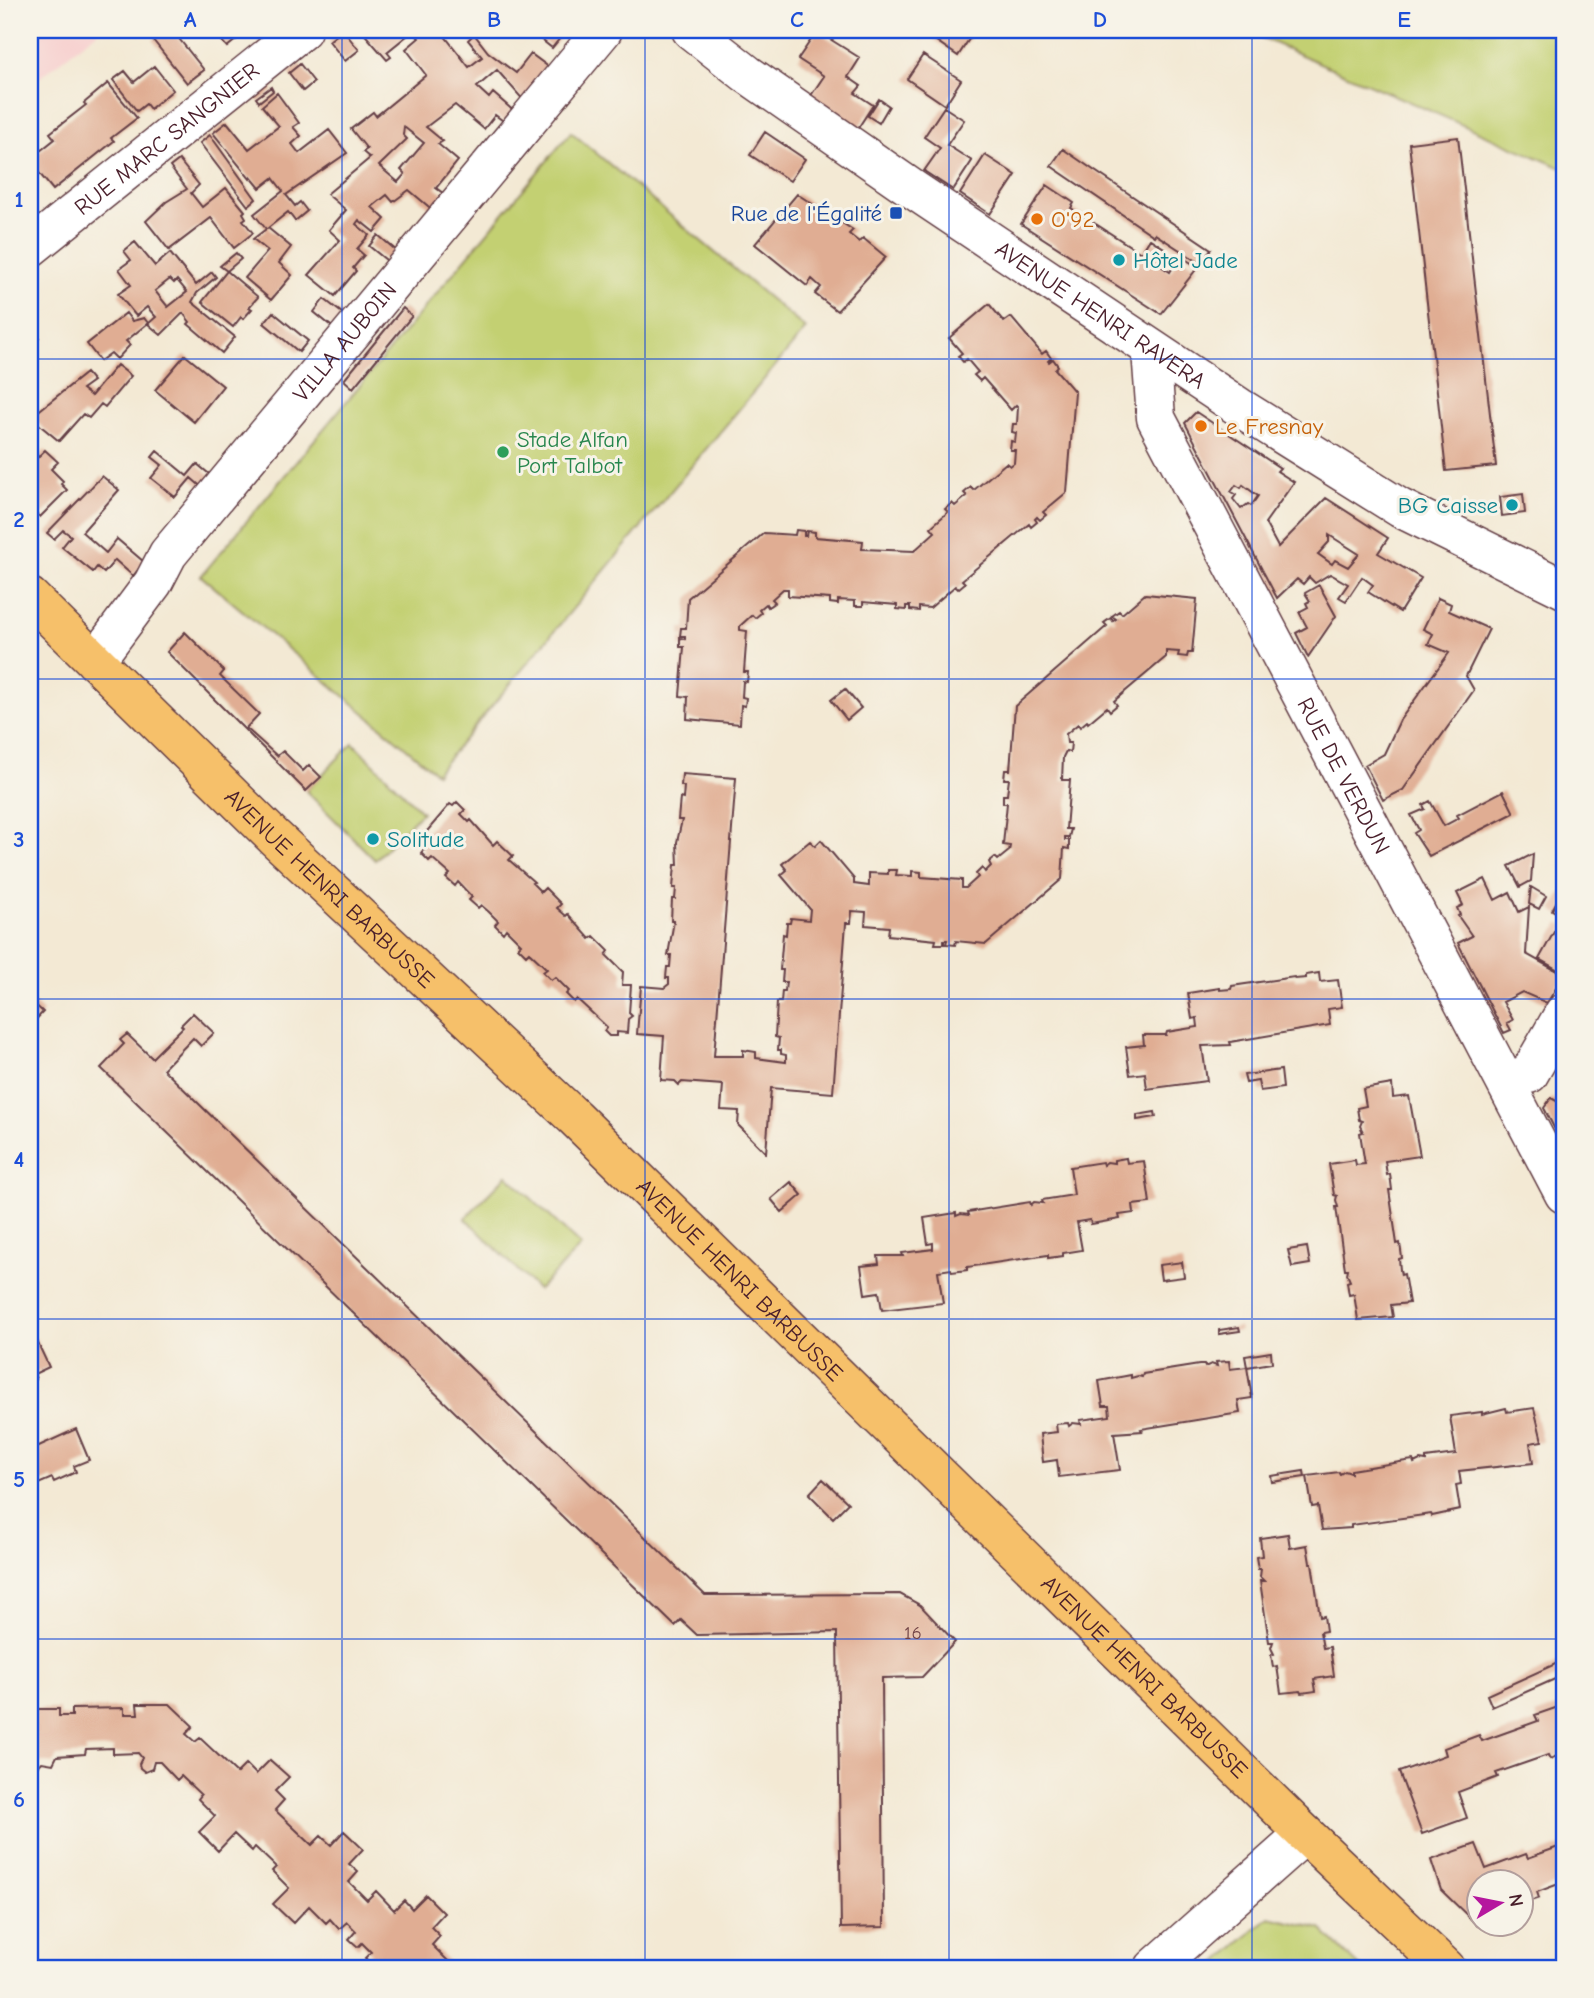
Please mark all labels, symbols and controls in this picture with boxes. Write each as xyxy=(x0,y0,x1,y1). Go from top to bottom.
text: A xyxy=(184,6,197,33)
text: B xyxy=(487,6,501,33)
text: C xyxy=(790,6,804,33)
text: D xyxy=(1093,6,1107,33)
text: E xyxy=(1397,6,1411,33)
street label: RUE MARC SANGNIER xyxy=(69,56,264,221)
text: 1 xyxy=(14,186,24,213)
place label: Rue de l'Égalité xyxy=(731,200,882,227)
marker: Rue de l'Égalité xyxy=(888,205,904,221)
place label: O'92 xyxy=(1051,206,1095,233)
marker: O'92 xyxy=(1029,211,1045,227)
street label: AVENUE HENRI RAVERA xyxy=(991,235,1211,394)
place label: Hôtel Jade xyxy=(1133,247,1238,274)
marker: Hôtel Jade xyxy=(1111,252,1127,268)
street label: VILLA AUBOIN xyxy=(287,276,402,407)
place label: Le Fresnay xyxy=(1215,413,1324,440)
marker: Le Fresnay xyxy=(1193,418,1209,434)
place label: Stade Alfan Port Talbot xyxy=(517,426,628,479)
marker: Stade Alfan Port Talbot xyxy=(495,444,511,460)
place label: BG Caisse xyxy=(1398,492,1498,519)
marker: BG Caisse xyxy=(1504,497,1520,513)
text: 2 xyxy=(13,506,25,533)
street label: RUE DE VERDUN xyxy=(1292,693,1396,858)
street label: AVENUE HENRI BARBUSSE xyxy=(219,783,440,994)
text: 3 xyxy=(13,826,25,853)
place label: Solitude xyxy=(387,826,464,853)
marker: Solitude xyxy=(365,831,381,847)
text: 4 xyxy=(14,1146,25,1173)
street label: AVENUE HENRI BARBUSSE xyxy=(631,1173,849,1387)
text: 5 xyxy=(13,1466,25,1493)
street label: AVENUE HENRI BARBUSSE xyxy=(1036,1570,1253,1784)
house number: 16 xyxy=(904,1622,922,1644)
text: 6 xyxy=(13,1786,25,1813)
north arrow xyxy=(1464,1868,1534,1938)
text: N xyxy=(1504,1892,1528,1908)

